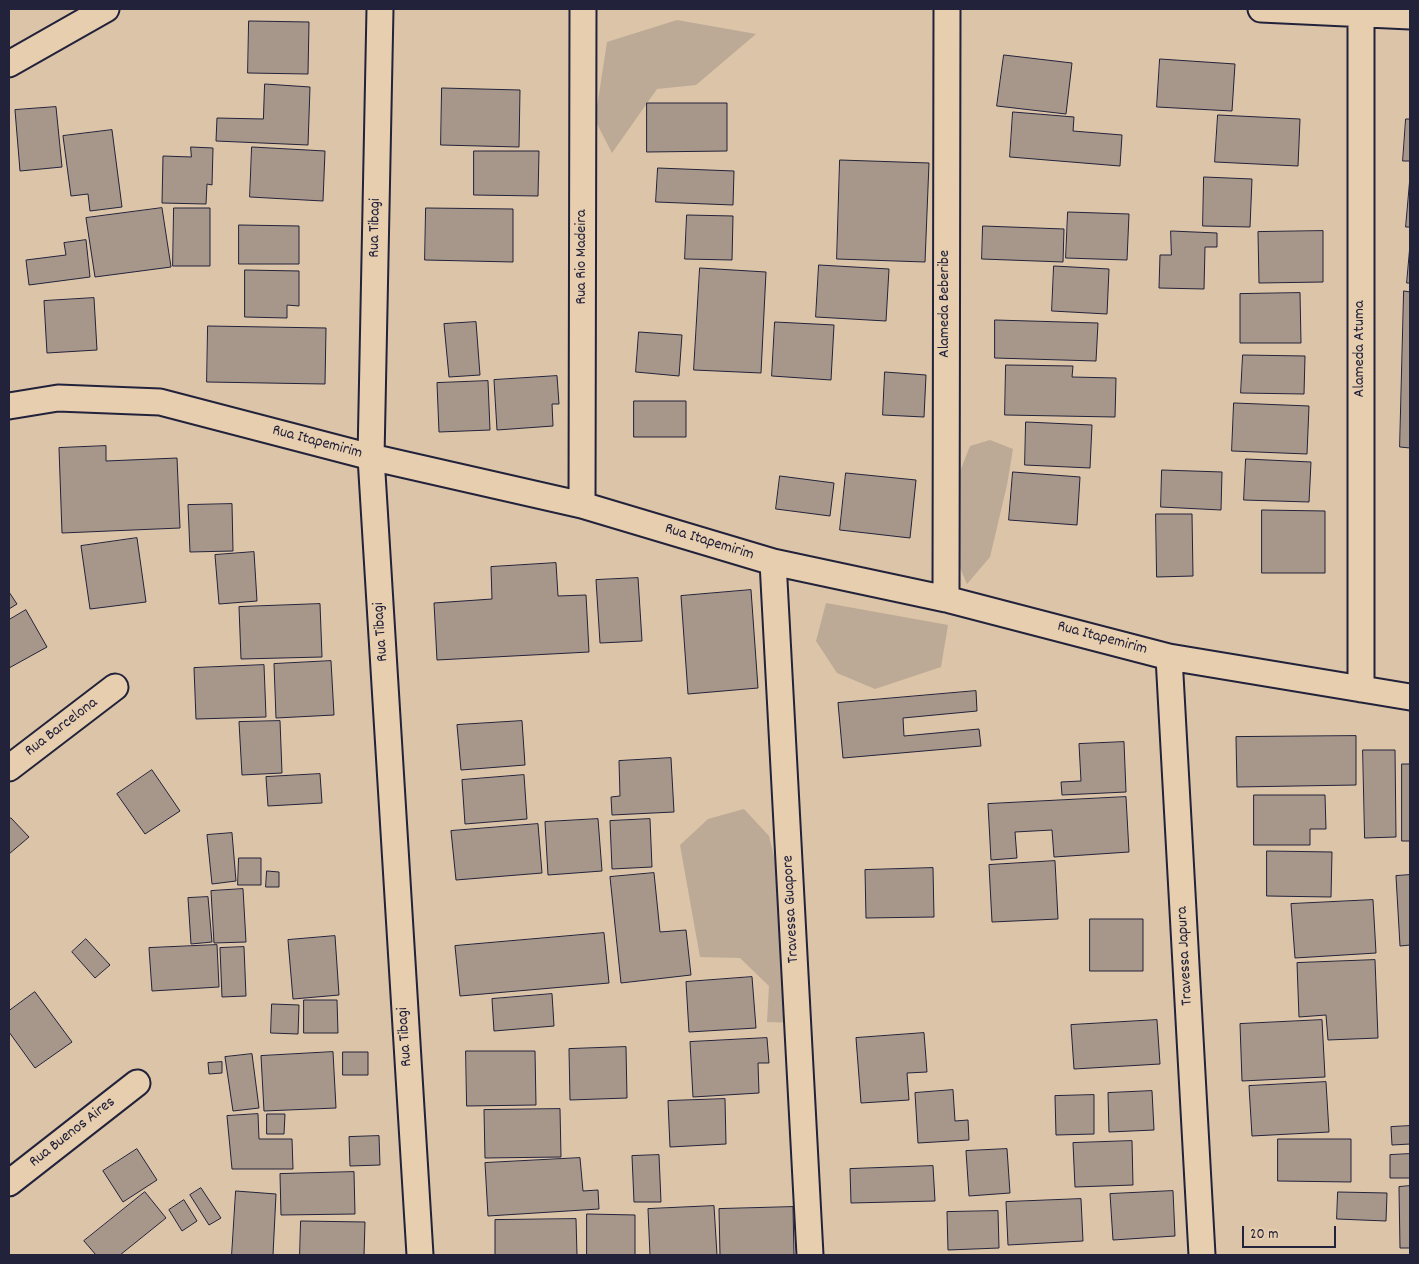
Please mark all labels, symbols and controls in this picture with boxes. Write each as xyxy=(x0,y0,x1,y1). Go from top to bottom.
street label: Rua Tibagi xyxy=(366,198,386,258)
street label: Rua Rio Madeira xyxy=(573,209,593,305)
street label: Alameda Beberibe xyxy=(936,250,956,358)
street label: Alameda Atuma xyxy=(1351,301,1371,397)
street label: Rua Itapemirim xyxy=(270,422,364,464)
street label: Rua Itapemirim xyxy=(662,520,756,566)
street label: Rua Tibagi xyxy=(370,602,394,662)
street label: Rua Itapemirim xyxy=(1055,618,1149,660)
street label: Rua Barcelona xyxy=(22,694,102,762)
street label: Travessa Guapore xyxy=(780,854,804,964)
street label: Travessa Japura xyxy=(1174,906,1198,1006)
street label: Rua Tibagi xyxy=(394,1007,418,1067)
street label: Rua Buenos Aires xyxy=(26,1094,120,1172)
scale bar xyxy=(1244,1216,1338,1248)
text: 20 m xyxy=(1250,1224,1278,1246)

